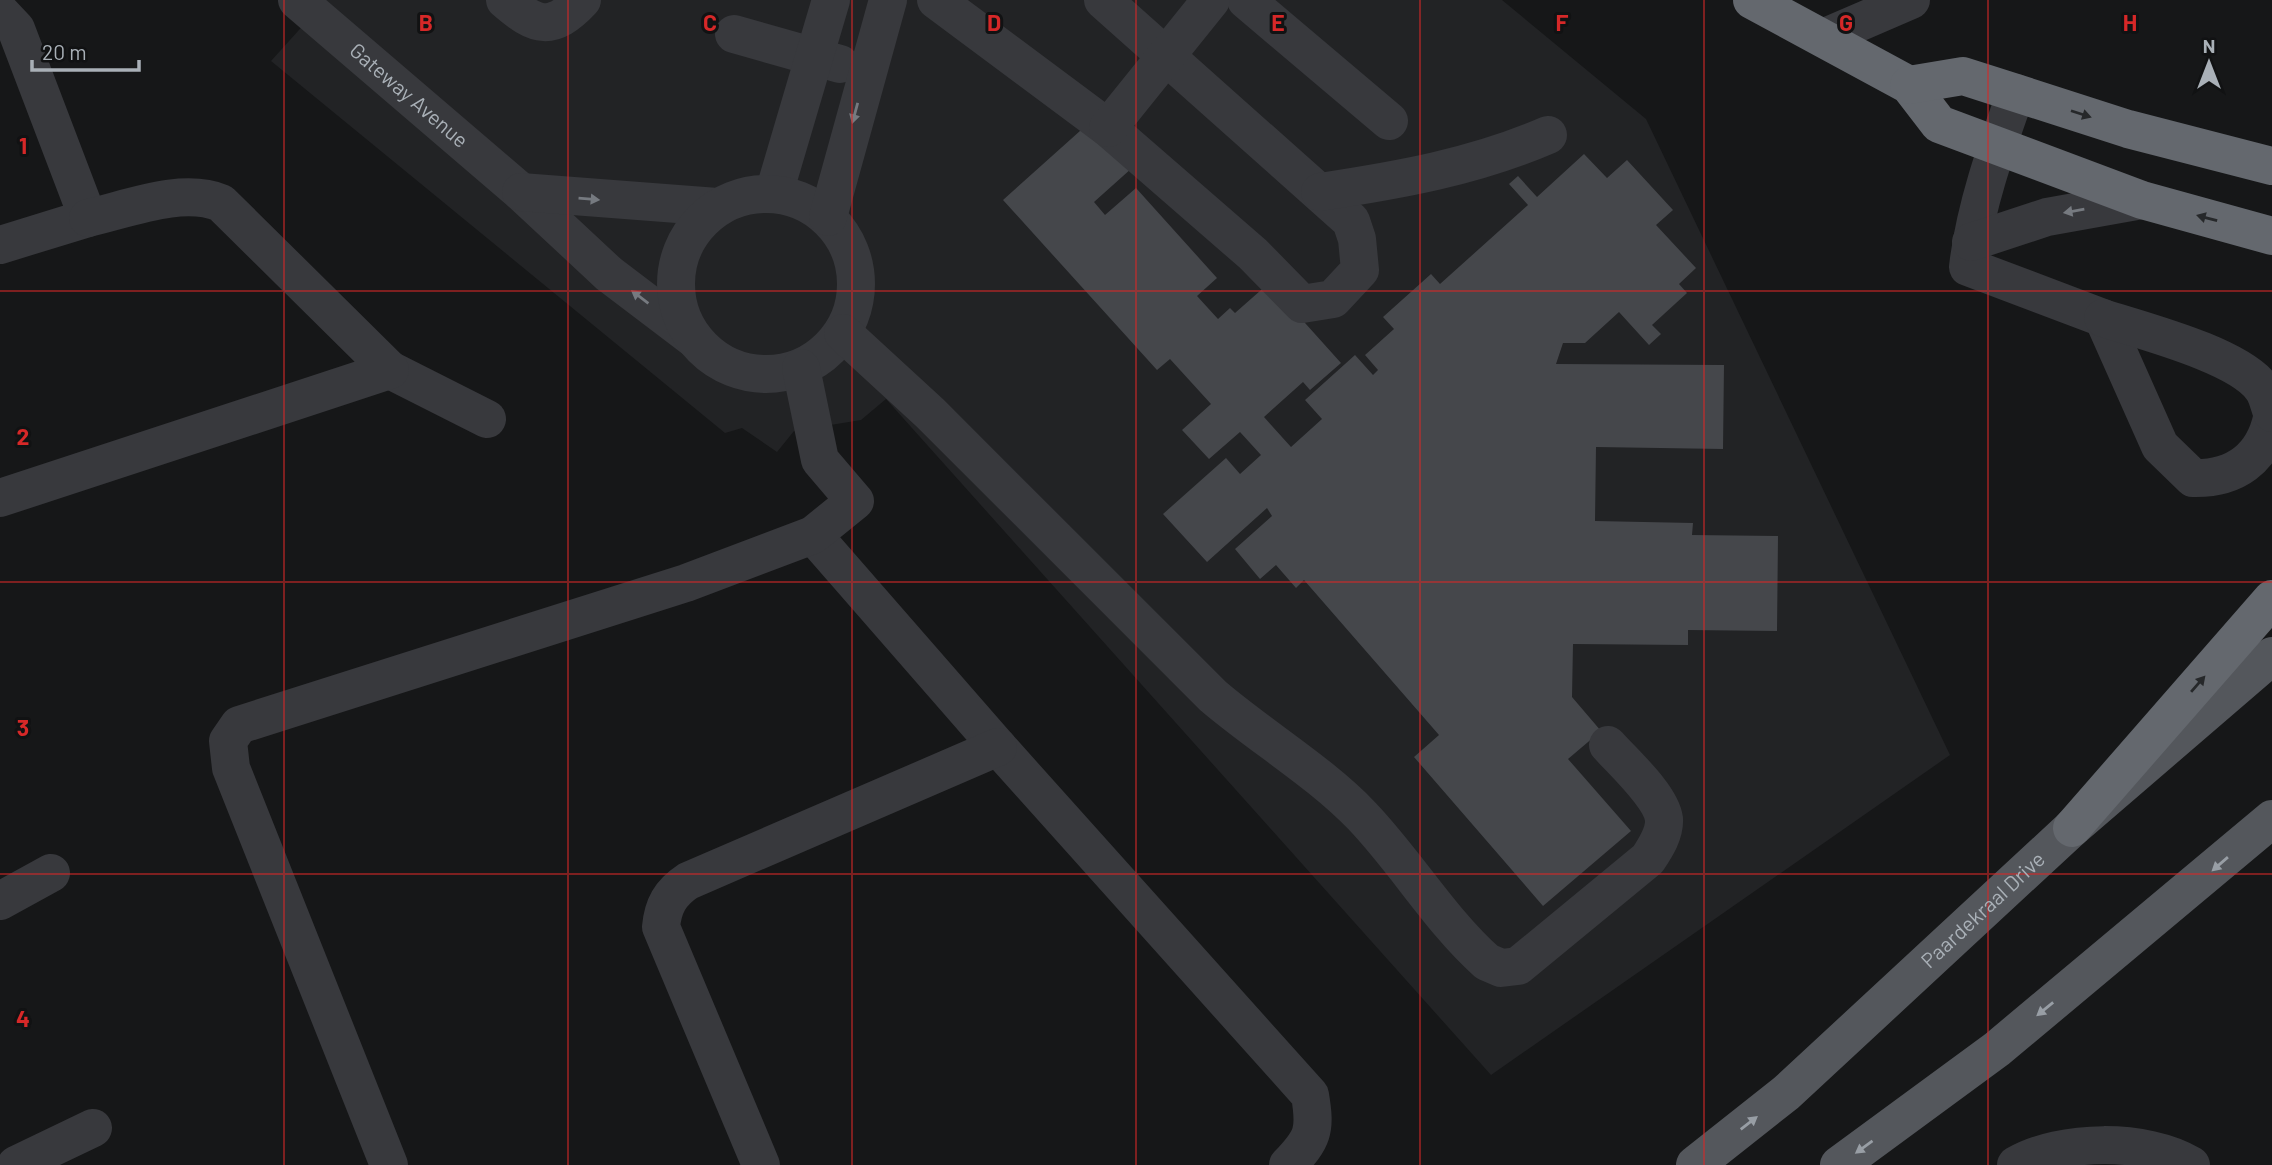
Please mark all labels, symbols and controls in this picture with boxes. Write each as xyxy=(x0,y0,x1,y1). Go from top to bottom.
text: B xyxy=(419,8,433,36)
text: C xyxy=(703,8,717,36)
text: D xyxy=(987,8,1001,36)
text: E xyxy=(1271,8,1285,36)
text: F xyxy=(1556,8,1569,36)
text: G xyxy=(1839,8,1853,36)
text: H xyxy=(2123,8,2137,36)
scale bar xyxy=(32,28,138,72)
north arrow xyxy=(2174,28,2244,98)
text: N xyxy=(2203,34,2215,57)
street label: Gateway Avenue xyxy=(345,37,474,152)
text: 20 m xyxy=(42,39,87,64)
one-way arrow xyxy=(850,102,860,123)
one-way arrow xyxy=(2070,109,2091,120)
text: 1 xyxy=(19,131,27,159)
one-way arrow xyxy=(578,194,600,205)
one-way arrow xyxy=(2063,206,2085,217)
one-way arrow xyxy=(2196,212,2218,223)
one-way arrow xyxy=(631,290,649,305)
text: 2 xyxy=(17,422,29,450)
one-way arrow xyxy=(2190,675,2206,693)
text: 3 xyxy=(17,713,29,741)
street label: Paardekraal Drive xyxy=(1915,846,2049,972)
one-way arrow xyxy=(2211,856,2229,872)
one-way arrow xyxy=(2037,1001,2054,1016)
text: 4 xyxy=(16,1004,30,1032)
one-way arrow xyxy=(1739,1115,1757,1130)
one-way arrow xyxy=(1855,1139,1873,1153)

